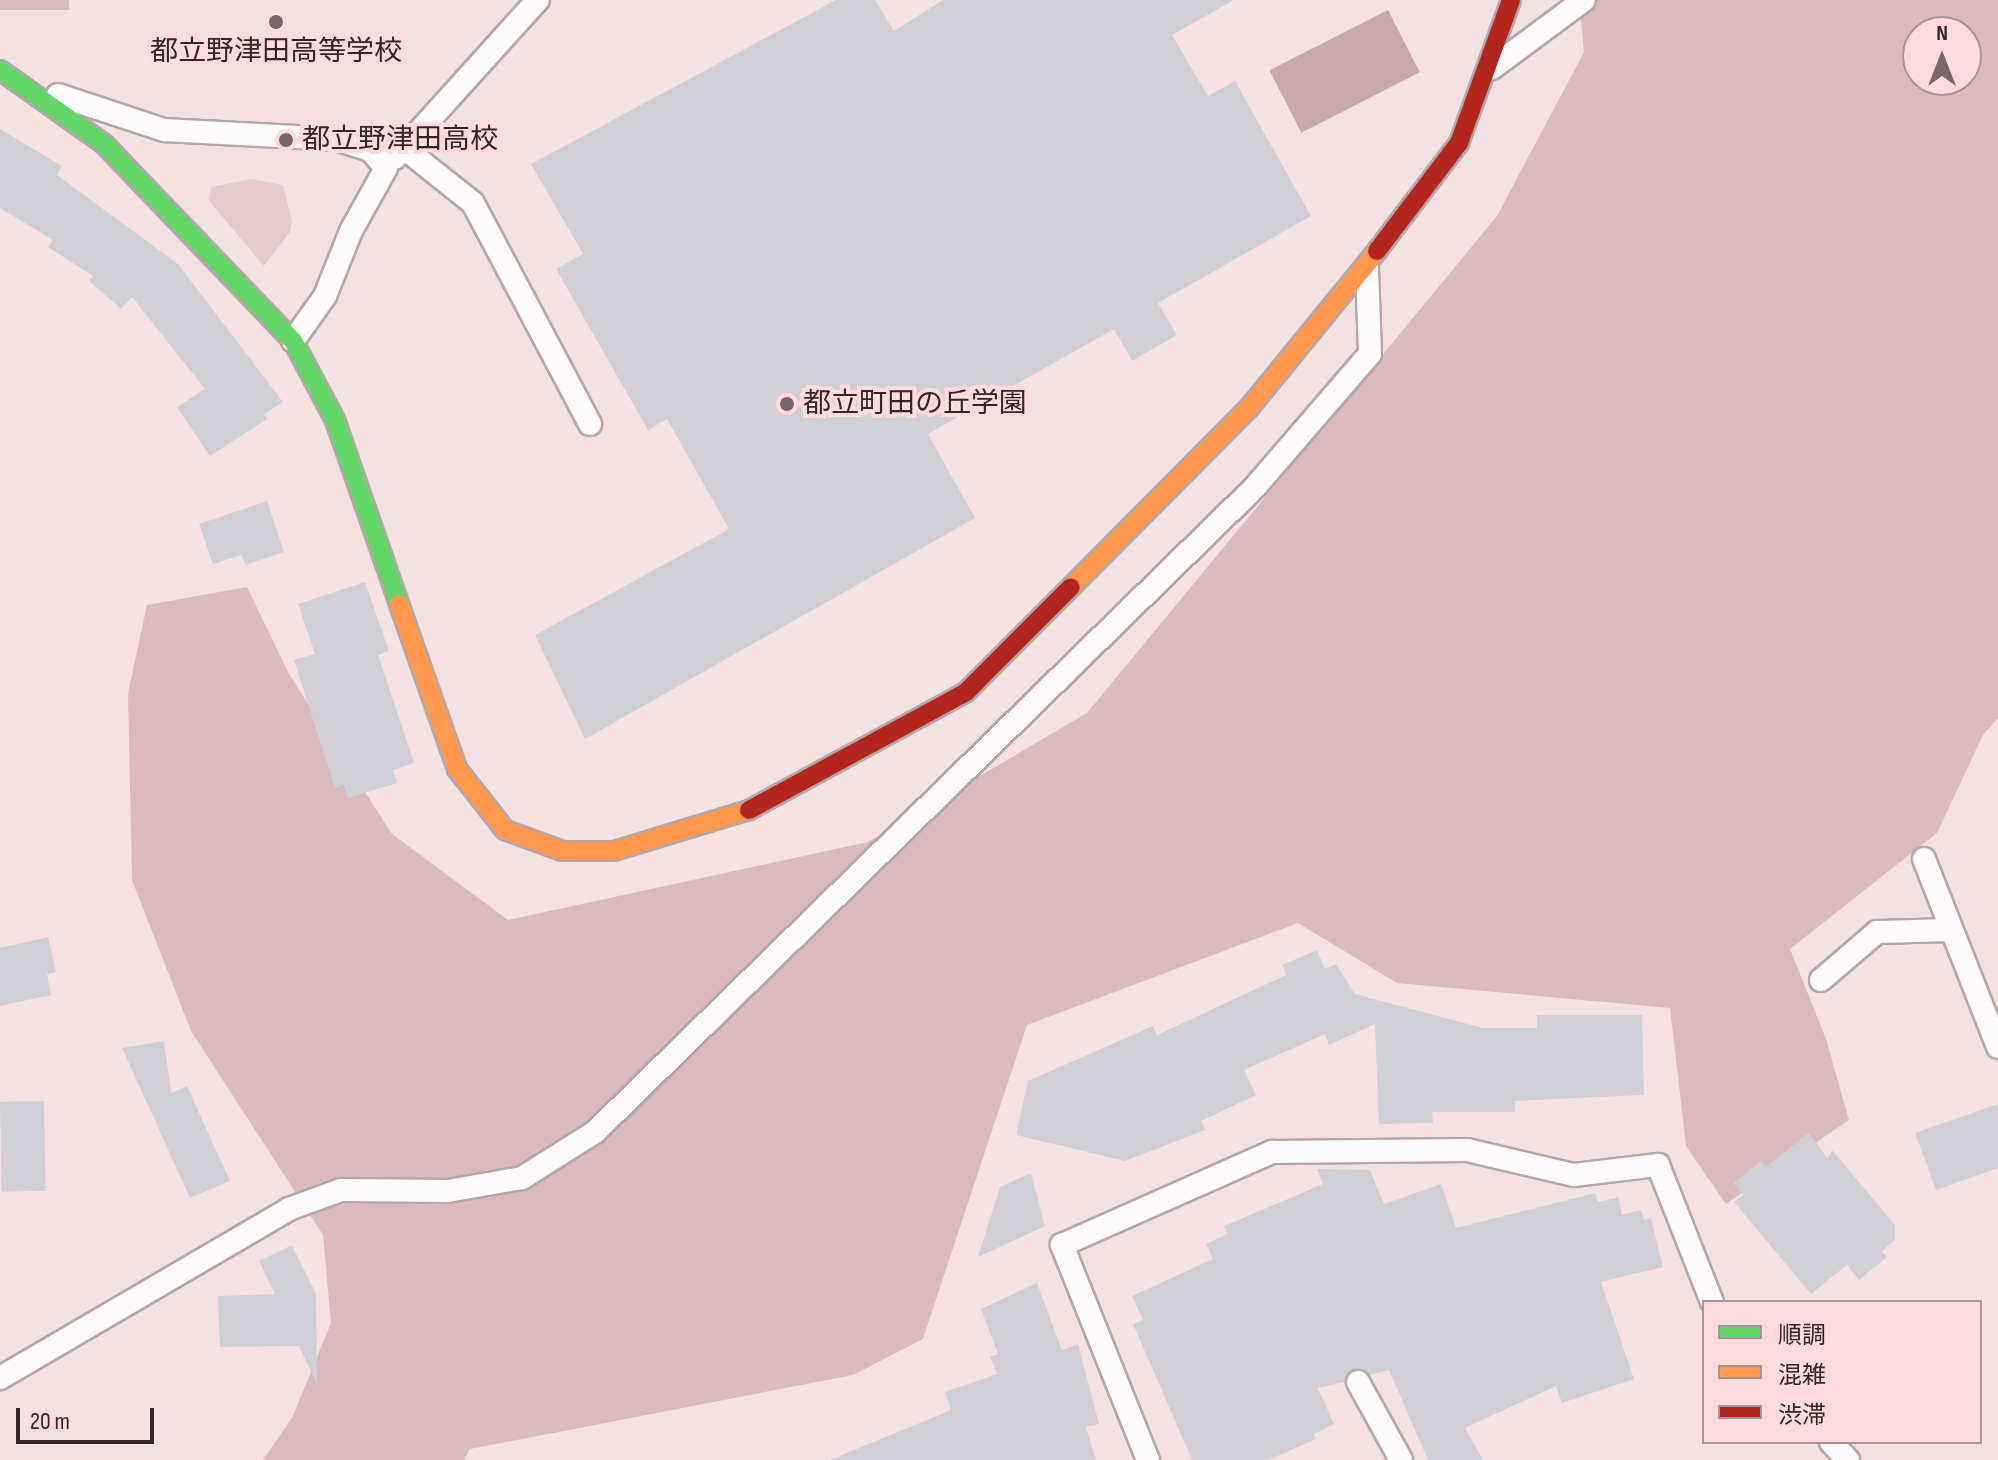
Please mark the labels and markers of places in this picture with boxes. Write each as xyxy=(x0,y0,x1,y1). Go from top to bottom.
marker: 都立野津田高等学校 xyxy=(267,13,285,31)
place label: 都立野津田高等学校 xyxy=(150,35,402,69)
place label: 都立野津田高校 xyxy=(302,123,498,157)
marker: 都立野津田高校 xyxy=(277,131,295,149)
place label: 都立町田の丘学園 xyxy=(803,387,1027,421)
marker: 都立町田の丘学園 xyxy=(778,395,796,413)

